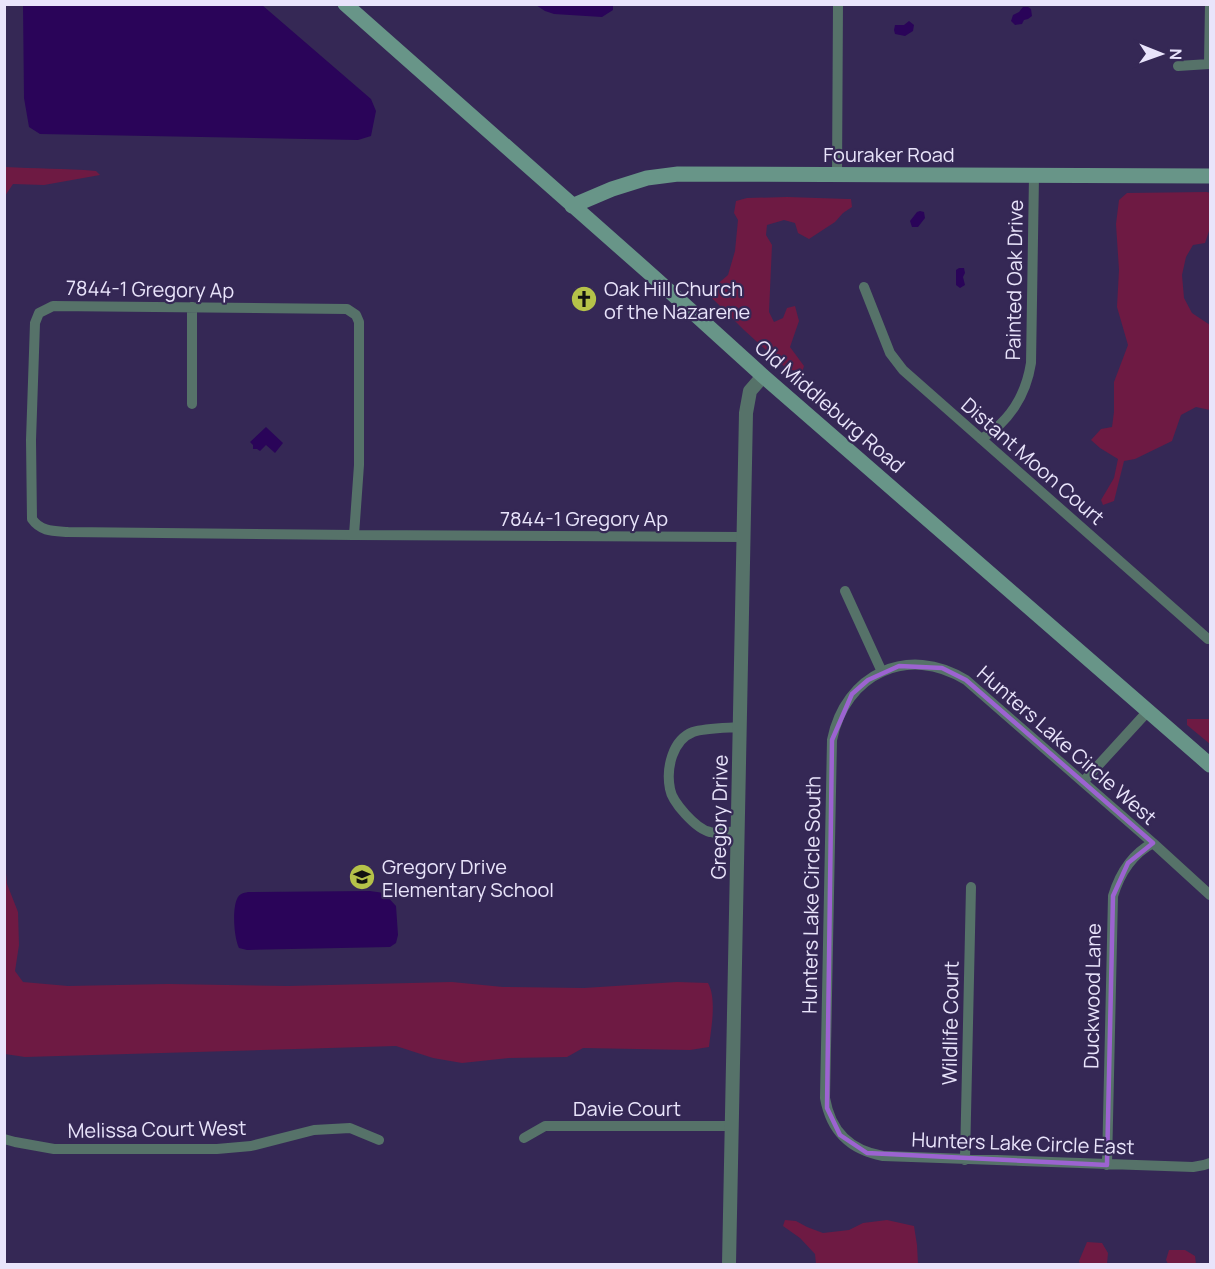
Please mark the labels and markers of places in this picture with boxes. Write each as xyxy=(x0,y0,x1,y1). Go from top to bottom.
place label: Oak Hill Church of the Nazarene xyxy=(604,275,750,325)
church icon: Oak Hill Church of the Nazarene xyxy=(569,284,599,314)
place label: Gregory Drive Elementary School xyxy=(382,853,554,903)
school or university icon: Gregory Drive Elementary School xyxy=(347,862,377,892)

